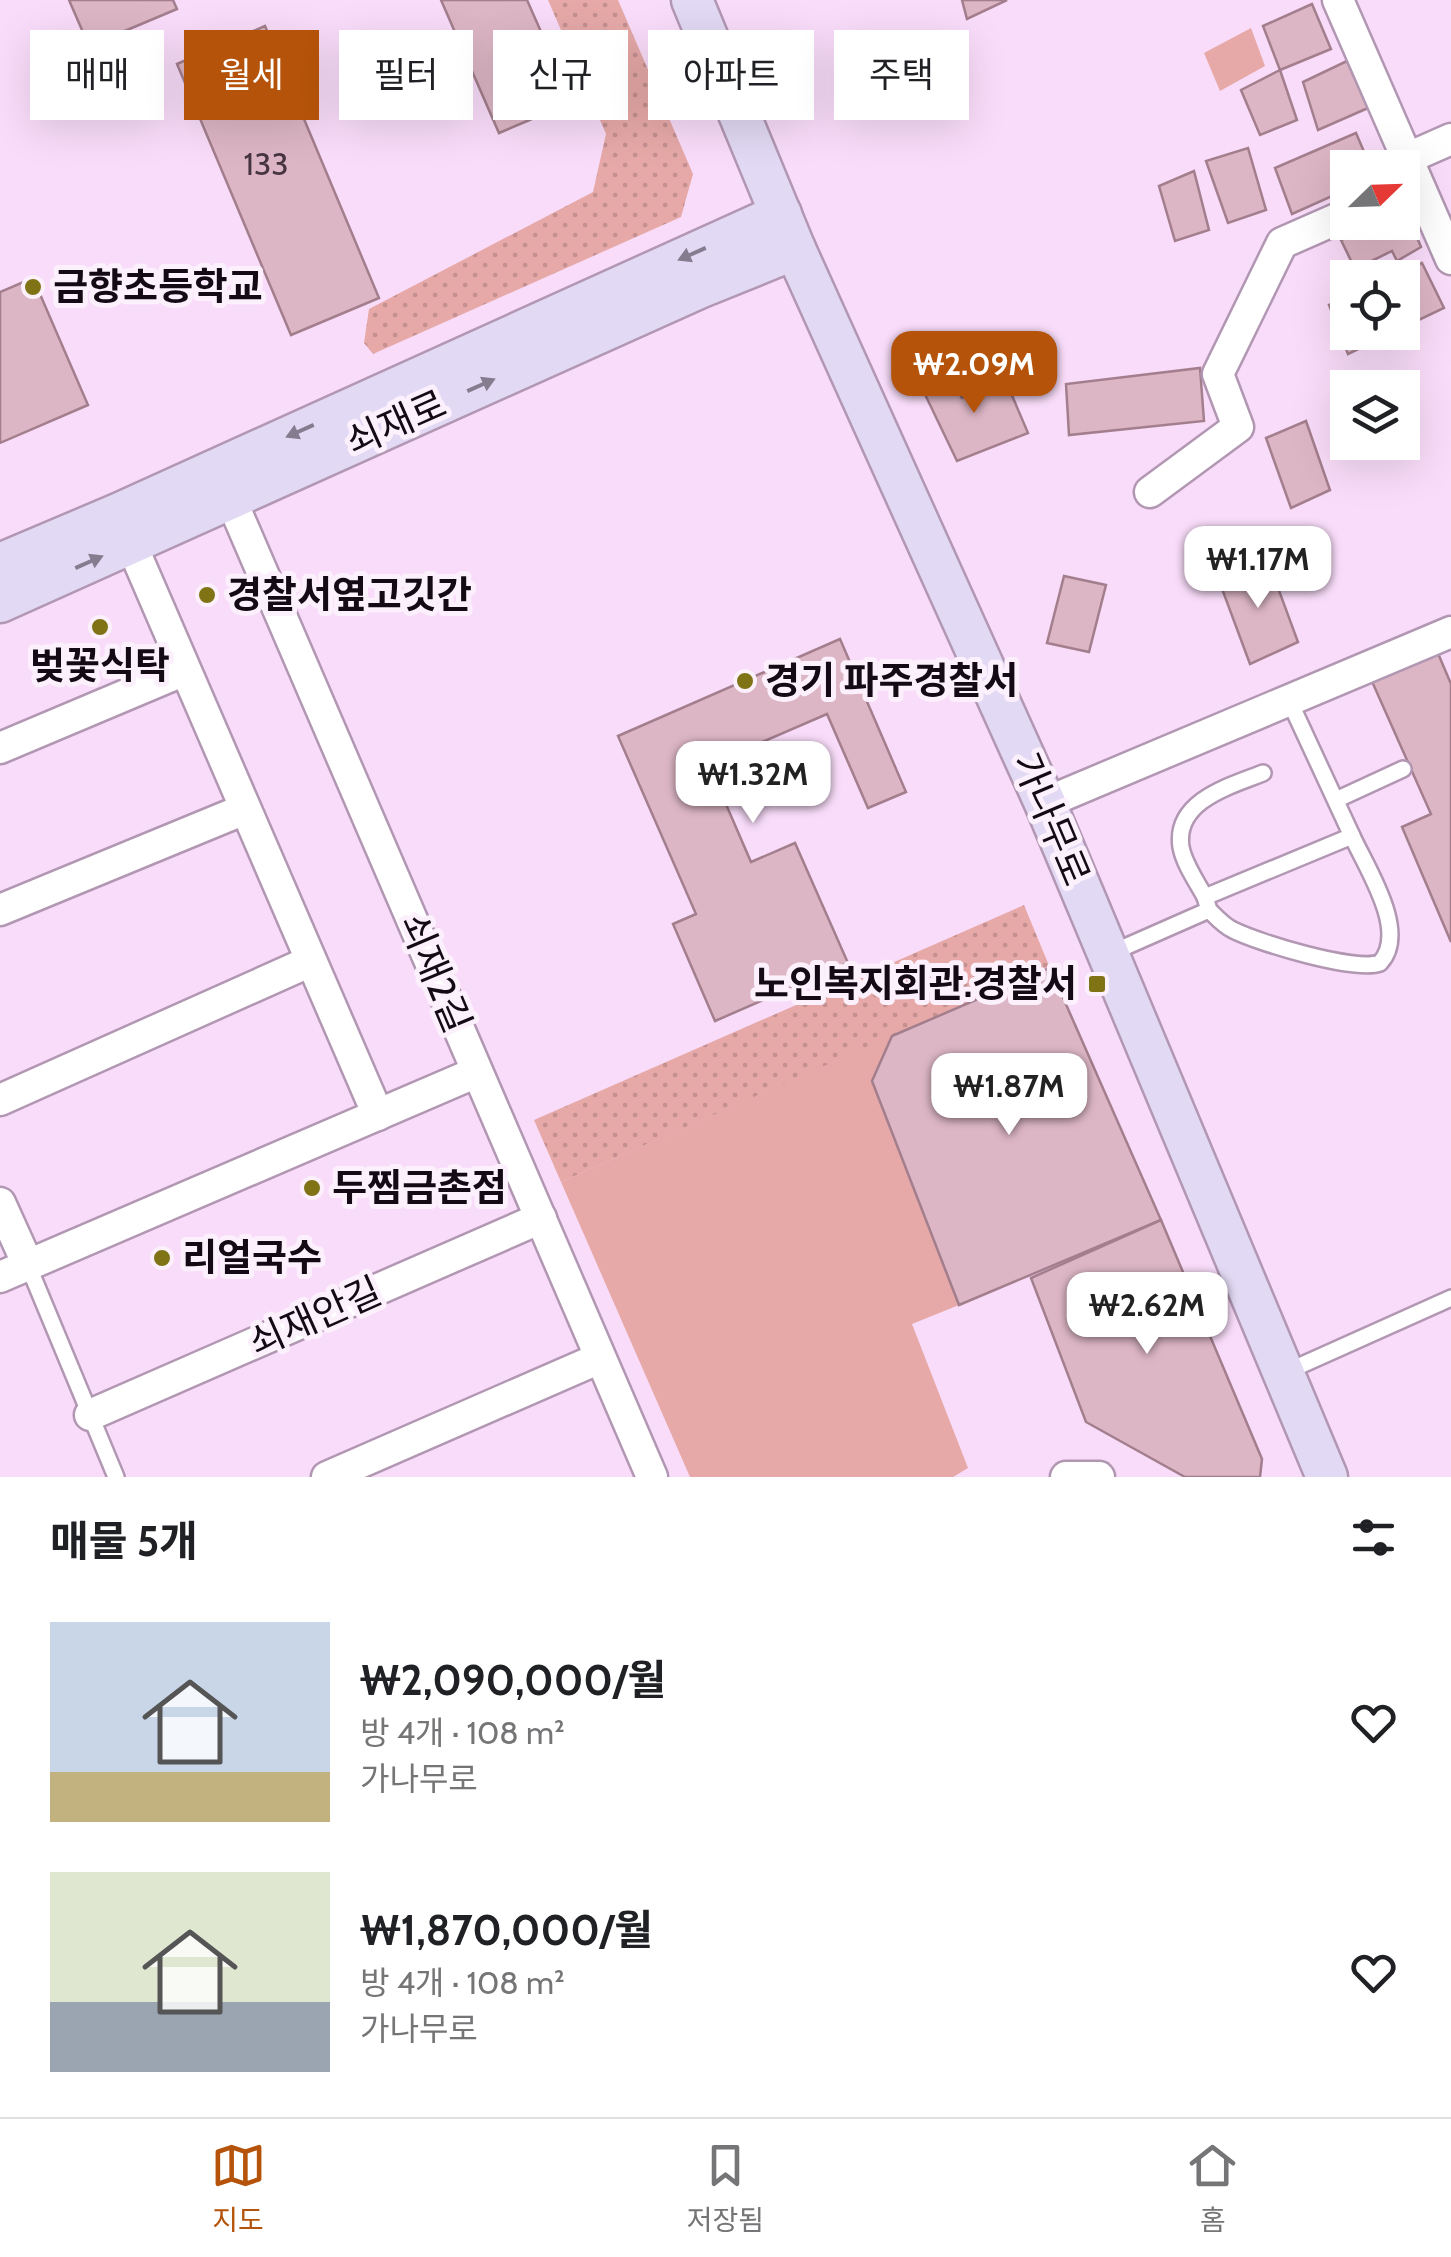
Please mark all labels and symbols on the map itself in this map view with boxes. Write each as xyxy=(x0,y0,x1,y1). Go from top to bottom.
house number: 133 xyxy=(243,144,289,183)
north arrow xyxy=(1330,150,1420,240)
one-way arrow xyxy=(677,246,707,262)
place label: 금향초등학교 xyxy=(53,263,263,310)
marker: 금향초등학교 xyxy=(22,276,44,298)
pin: ₩2.09M xyxy=(893,331,1055,416)
one-way arrow xyxy=(466,377,496,393)
street label: 쇠재로 xyxy=(338,380,453,465)
one-way arrow xyxy=(285,423,315,439)
pin: ₩1.17M xyxy=(1177,526,1339,611)
one-way arrow xyxy=(75,553,104,570)
place label: 경찰서옆고깃간 xyxy=(227,571,472,618)
marker: 경찰서옆고깃간 xyxy=(196,584,218,606)
marker: 벚꽃식탁 xyxy=(89,616,111,638)
place label: 벚꽃식탁 xyxy=(30,642,170,689)
place label: 경기 파주경찰서 xyxy=(765,657,1018,704)
marker: 경기 파주경찰서 xyxy=(734,670,756,692)
pin: ₩1.32M xyxy=(672,741,834,826)
street label: 가나무로 xyxy=(1003,745,1100,892)
street label: 쇠재2길 xyxy=(389,906,481,1039)
place label: 노인복지회관.경찰서 xyxy=(754,960,1077,1007)
marker: 노인복지회관.경찰서 xyxy=(1086,973,1108,995)
pin: ₩1.87M xyxy=(928,1053,1090,1138)
place label: 두찜금촌점 xyxy=(332,1164,507,1211)
marker: 두찜금촌점 xyxy=(301,1177,323,1199)
place label: 리얼국수 xyxy=(182,1234,322,1281)
marker: 리얼국수 xyxy=(151,1247,173,1269)
street label: 쇠재안길 xyxy=(241,1267,388,1366)
pin: ₩2.62M xyxy=(1066,1272,1228,1357)

